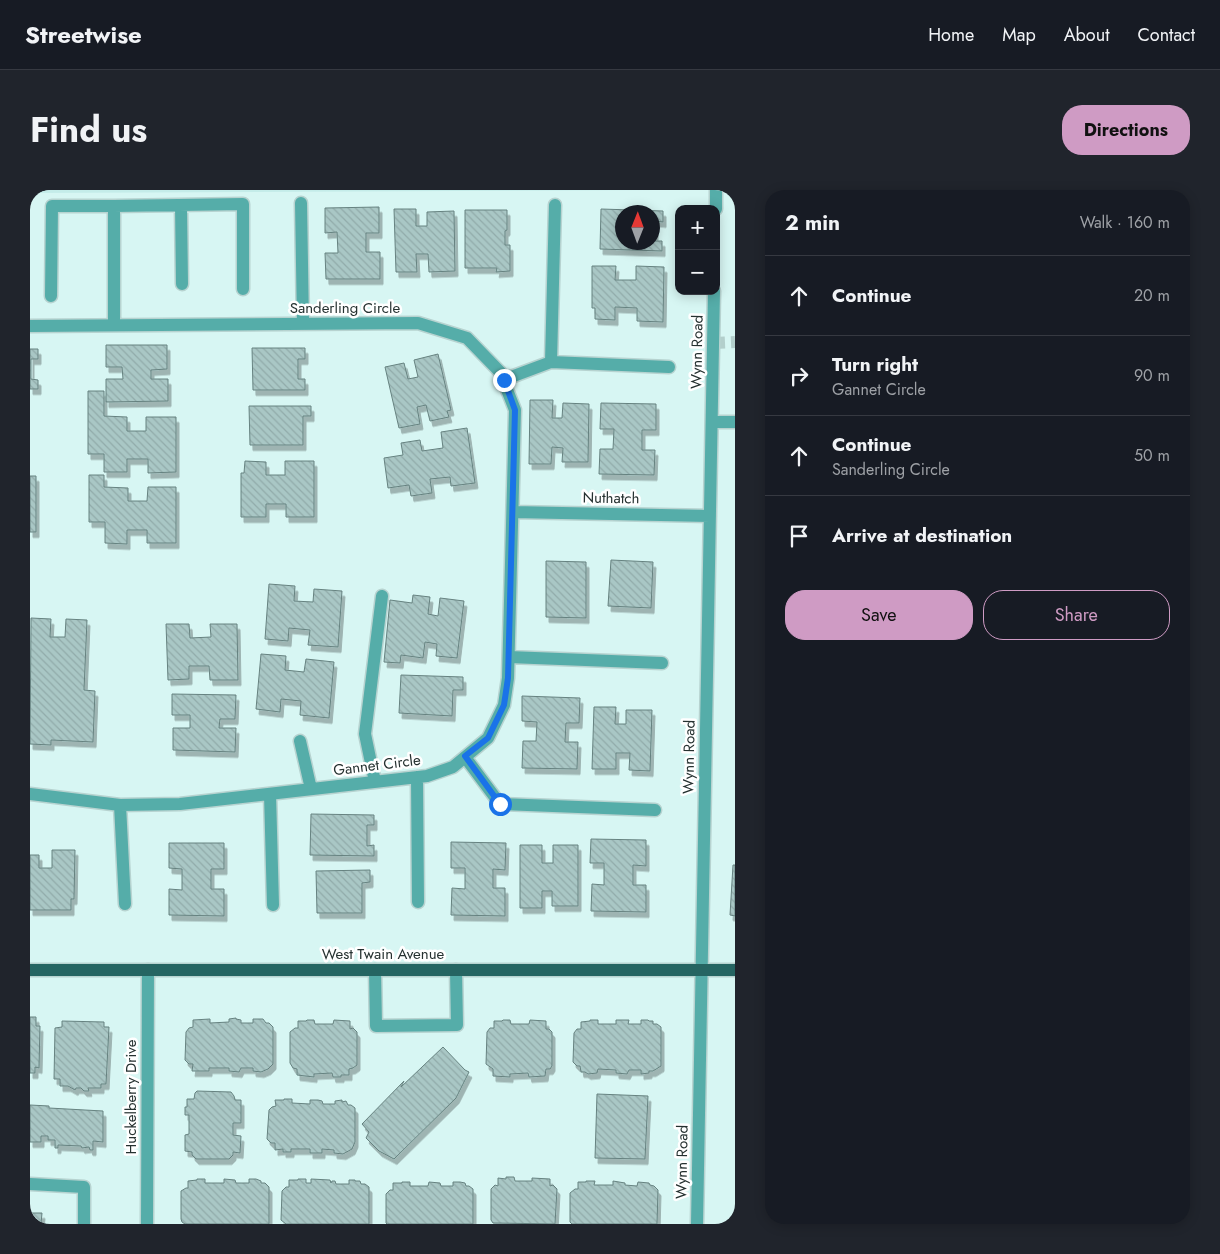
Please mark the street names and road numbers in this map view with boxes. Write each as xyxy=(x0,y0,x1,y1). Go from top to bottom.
street label: Sanderling Circle xyxy=(290,297,400,319)
street label: Wynn Road xyxy=(685,315,709,389)
street label: Nuthatch xyxy=(582,487,640,509)
street label: Wynn Road xyxy=(677,720,701,794)
street label: Gannet Circle xyxy=(332,749,422,781)
street label: West Twain Avenue xyxy=(322,943,445,965)
street label: Huckelberry Drive xyxy=(120,1039,142,1154)
street label: Wynn Road xyxy=(670,1125,694,1199)

